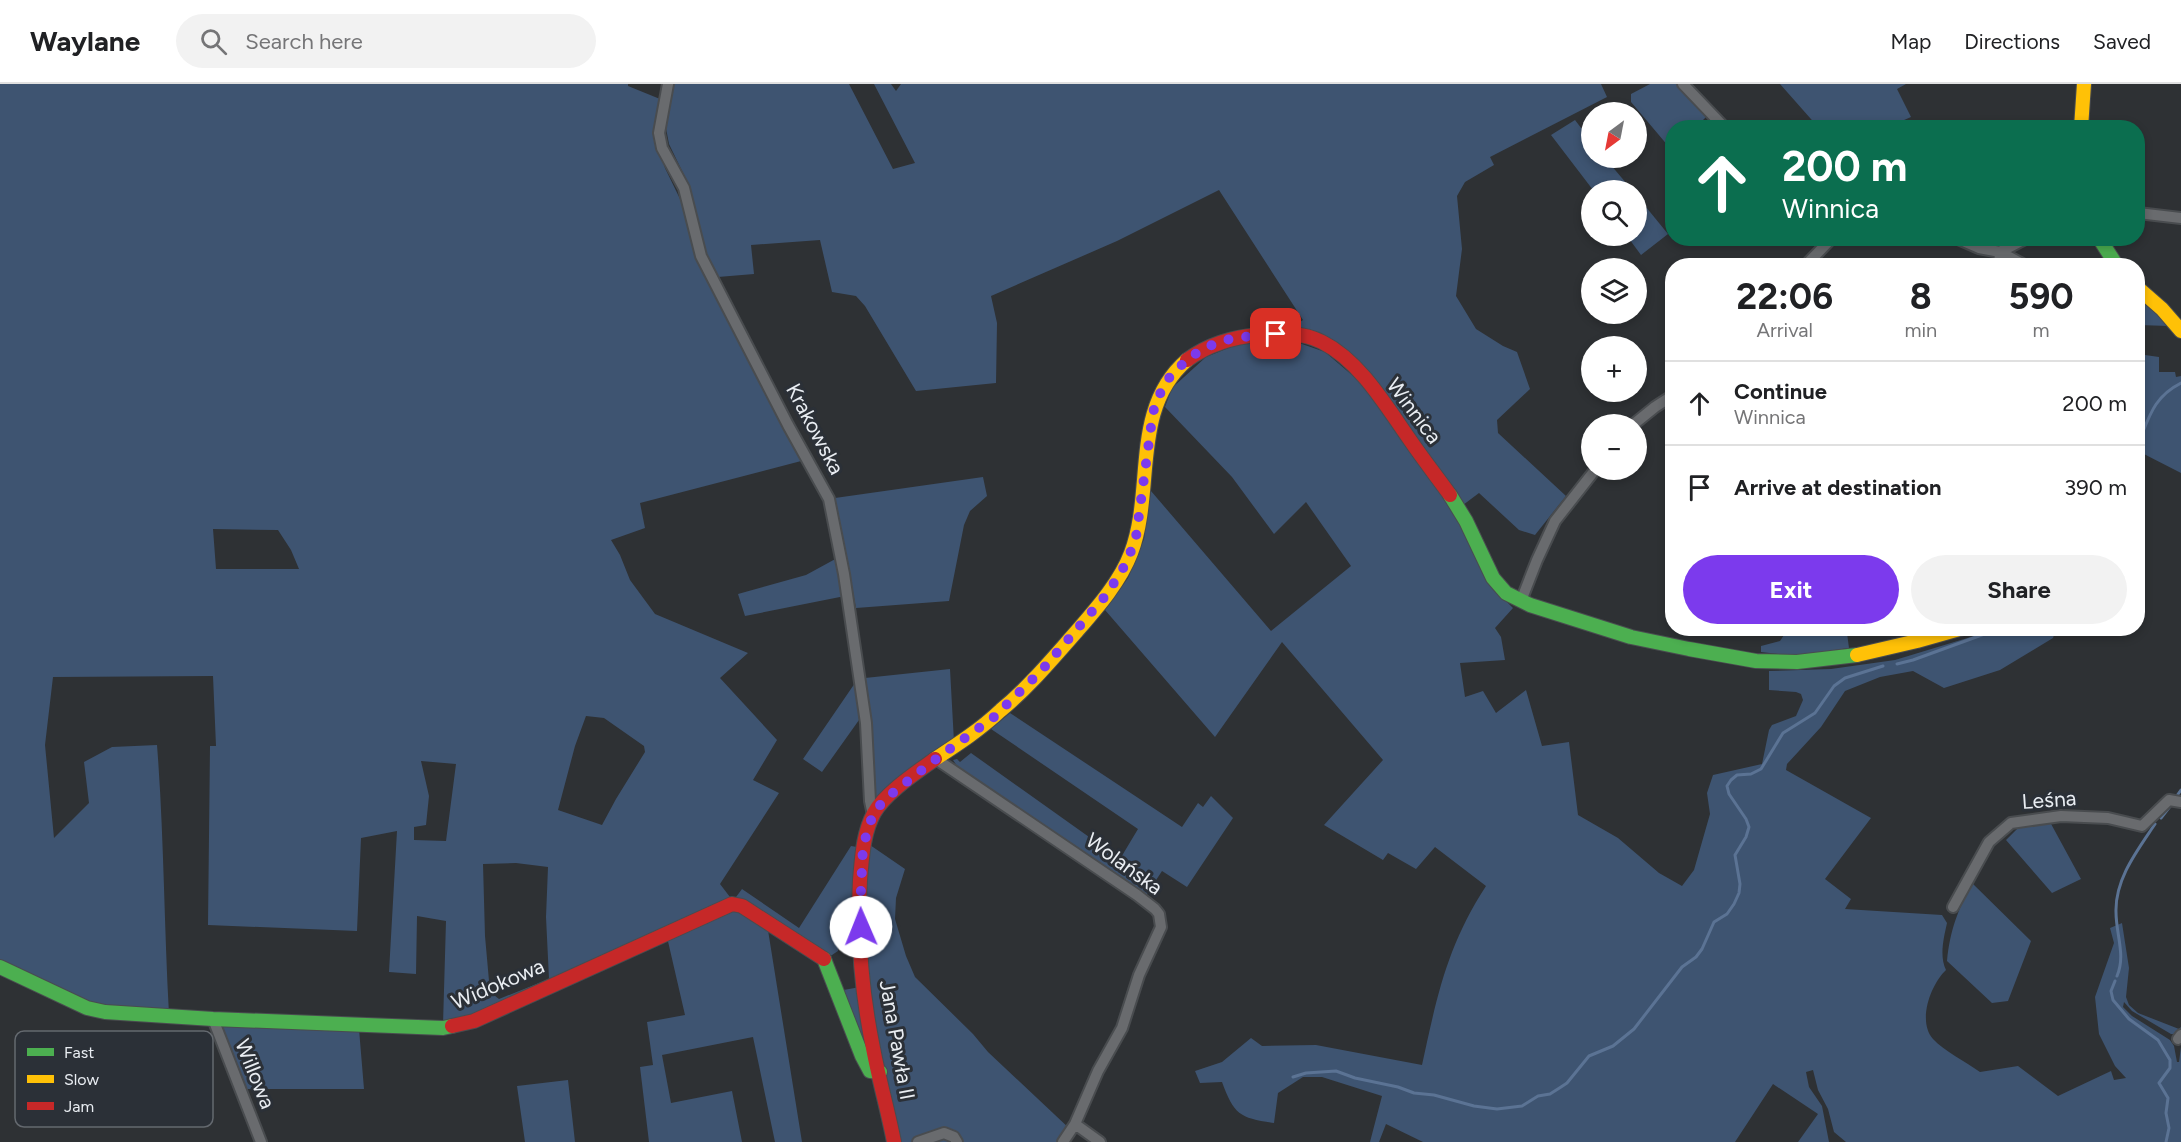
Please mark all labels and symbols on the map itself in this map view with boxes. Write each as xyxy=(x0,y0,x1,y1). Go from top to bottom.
north arrow xyxy=(1581,102,1647,168)
pin xyxy=(1250,308,1301,359)
street label: Winnica xyxy=(1382,373,1447,448)
street label: Krakowska xyxy=(781,379,850,478)
street label: Leśna xyxy=(2021,785,2077,814)
street label: Wolańska xyxy=(1081,827,1168,900)
position arrow xyxy=(829,895,893,959)
street label: Widokowa xyxy=(448,953,548,1014)
street label: Jana Pawła II xyxy=(875,978,920,1102)
legend xyxy=(15,1031,213,1127)
street label: Willowa xyxy=(230,1035,281,1112)
text: Fast xyxy=(64,1043,94,1062)
text: Slow xyxy=(64,1070,99,1089)
text: Jam xyxy=(64,1097,94,1116)

